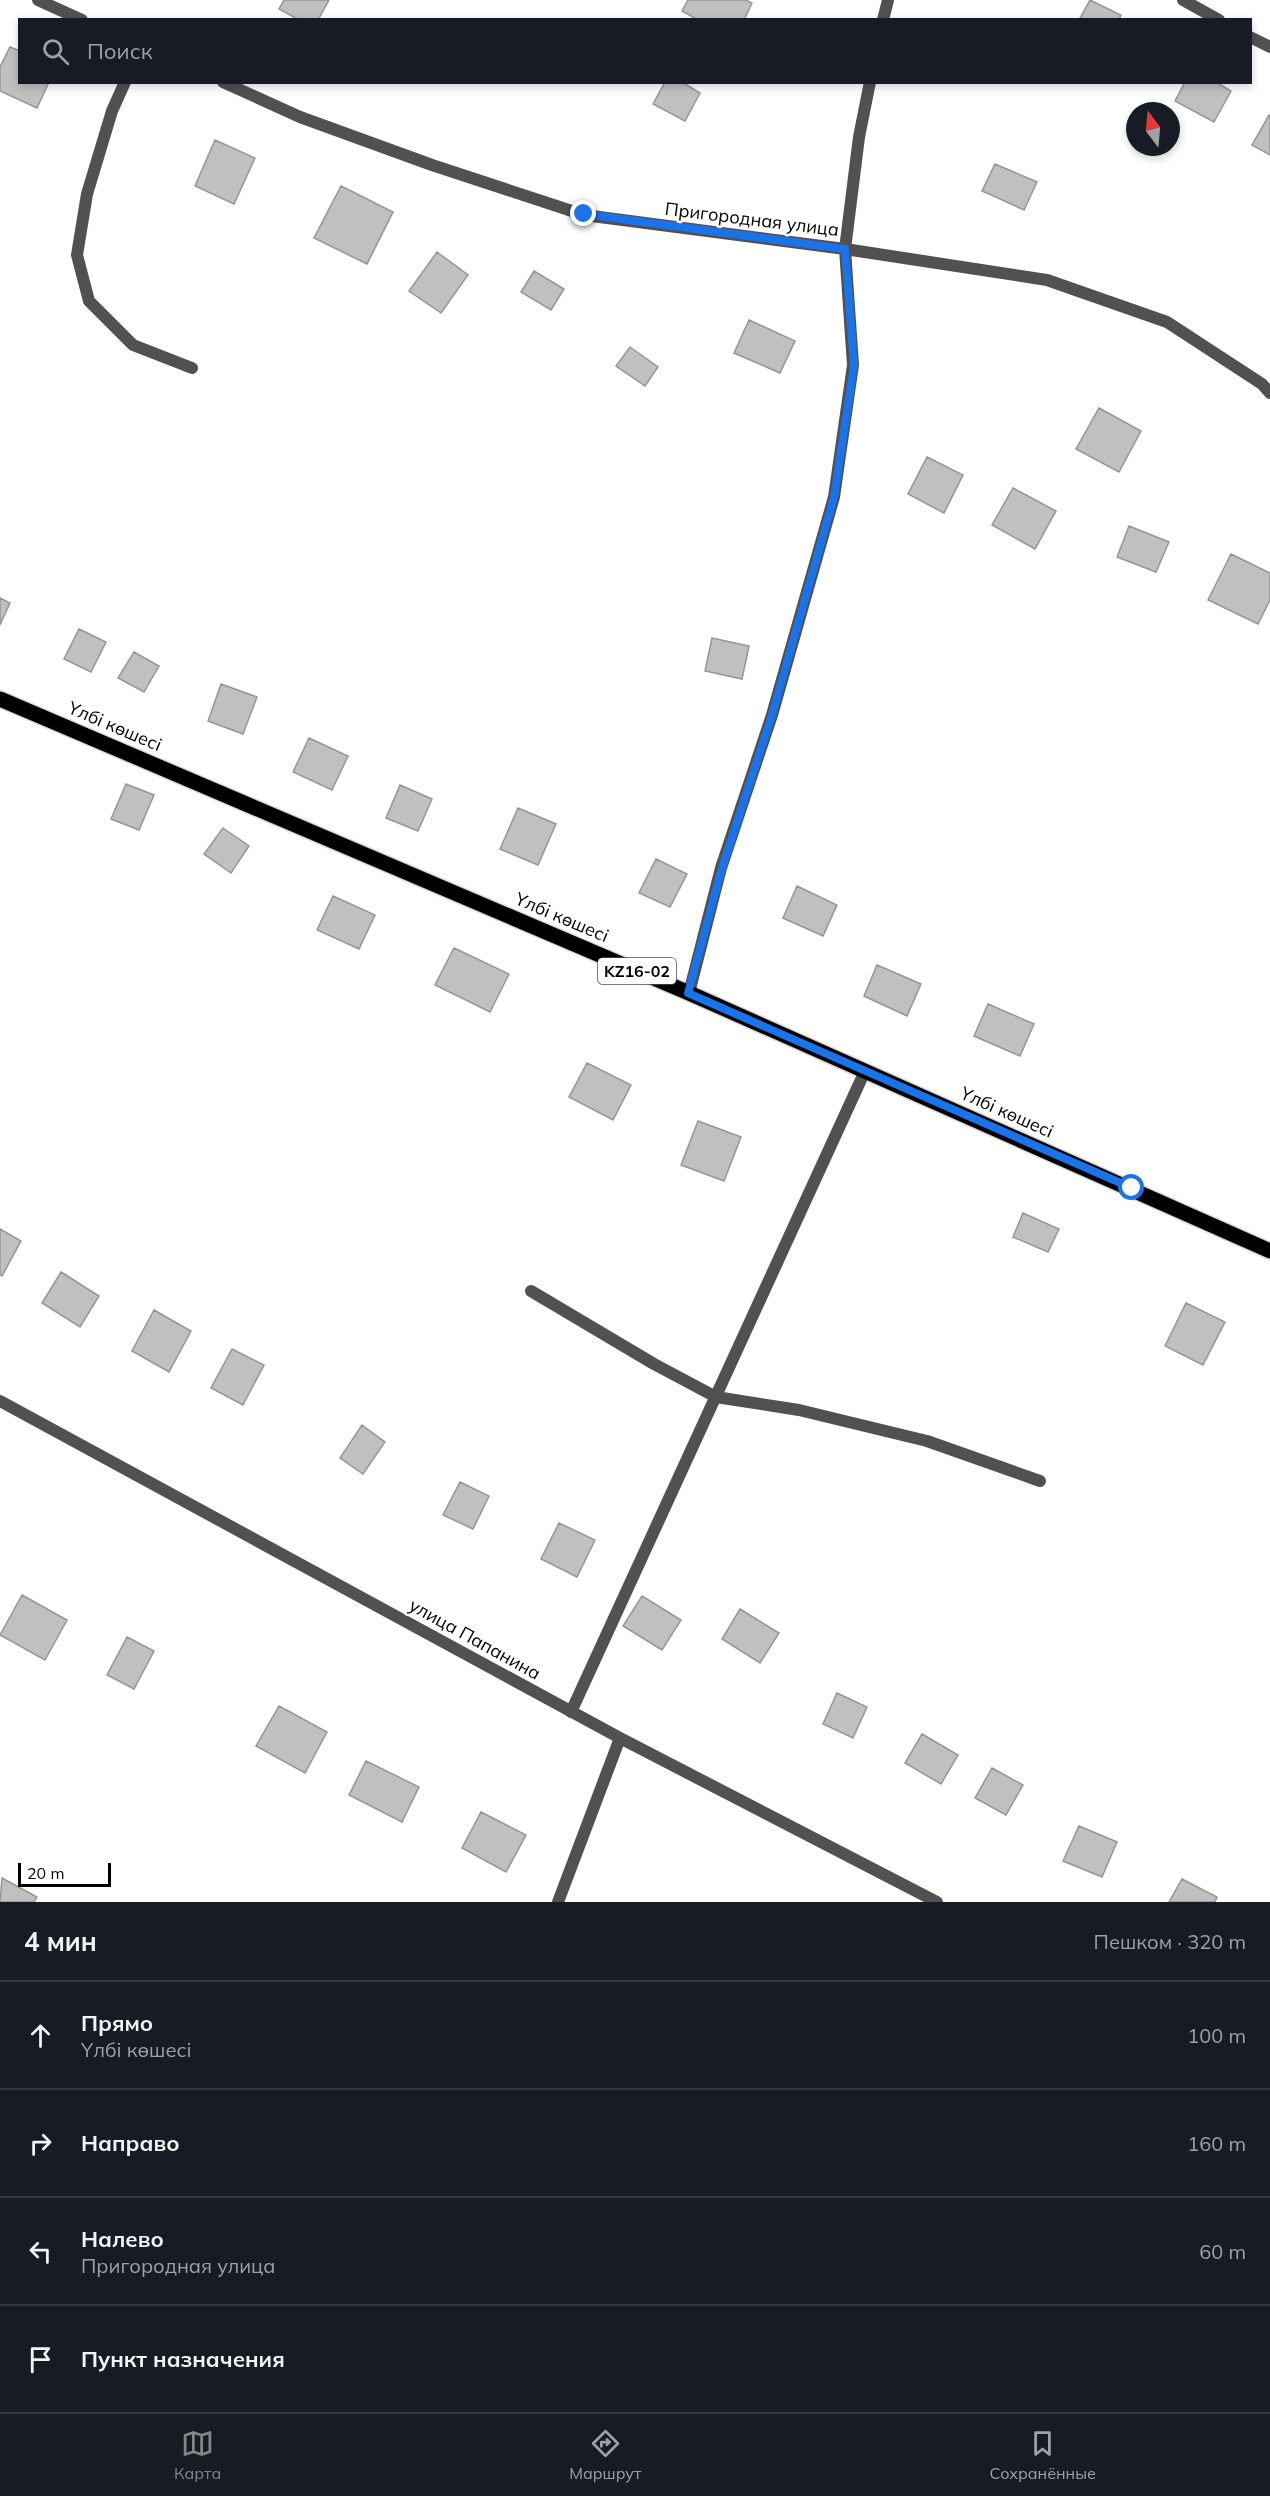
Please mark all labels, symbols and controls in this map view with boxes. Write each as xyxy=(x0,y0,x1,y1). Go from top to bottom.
search box xyxy=(18,18,1252,84)
icon: search xyxy=(39,35,72,68)
text: Поиск xyxy=(87,37,153,65)
north arrow xyxy=(1126,102,1180,156)
street label: Пригородная улица xyxy=(664,197,840,241)
route end xyxy=(570,200,596,226)
street label: Үлбі көшесі xyxy=(64,696,165,756)
street label: Үлбі көшесі xyxy=(511,887,612,947)
road number: KZ16-02 xyxy=(598,958,676,984)
street label: Үлбі көшесі xyxy=(956,1081,1057,1143)
route start xyxy=(1118,1174,1144,1200)
street label: улица Папанина xyxy=(405,1593,545,1685)
scale bar xyxy=(18,1860,111,1888)
text: 20 m xyxy=(27,1863,64,1883)
text: 4 мин xyxy=(24,1925,97,1958)
text: Пешком · 320 m xyxy=(1094,1929,1246,1954)
text: Прямо xyxy=(81,2009,153,2037)
icon: ahead xyxy=(24,2019,57,2052)
text: 100 m xyxy=(1187,2023,1246,2048)
text: Үлбі көшесі xyxy=(81,2037,192,2062)
icon: right xyxy=(24,2127,57,2160)
text: Направо xyxy=(81,2129,179,2157)
text: 160 m xyxy=(1187,2131,1246,2156)
text: Налево xyxy=(81,2225,164,2253)
icon: left xyxy=(24,2235,57,2268)
text: 60 m xyxy=(1199,2239,1246,2264)
text: Пригородная улица xyxy=(81,2253,276,2278)
icon: arrive xyxy=(24,2343,57,2376)
text: Пункт назначения xyxy=(81,2345,285,2373)
tab: Карта xyxy=(174,2427,221,2483)
tab: Маршрут xyxy=(569,2427,641,2483)
tab: Сохранённые xyxy=(989,2427,1096,2483)

